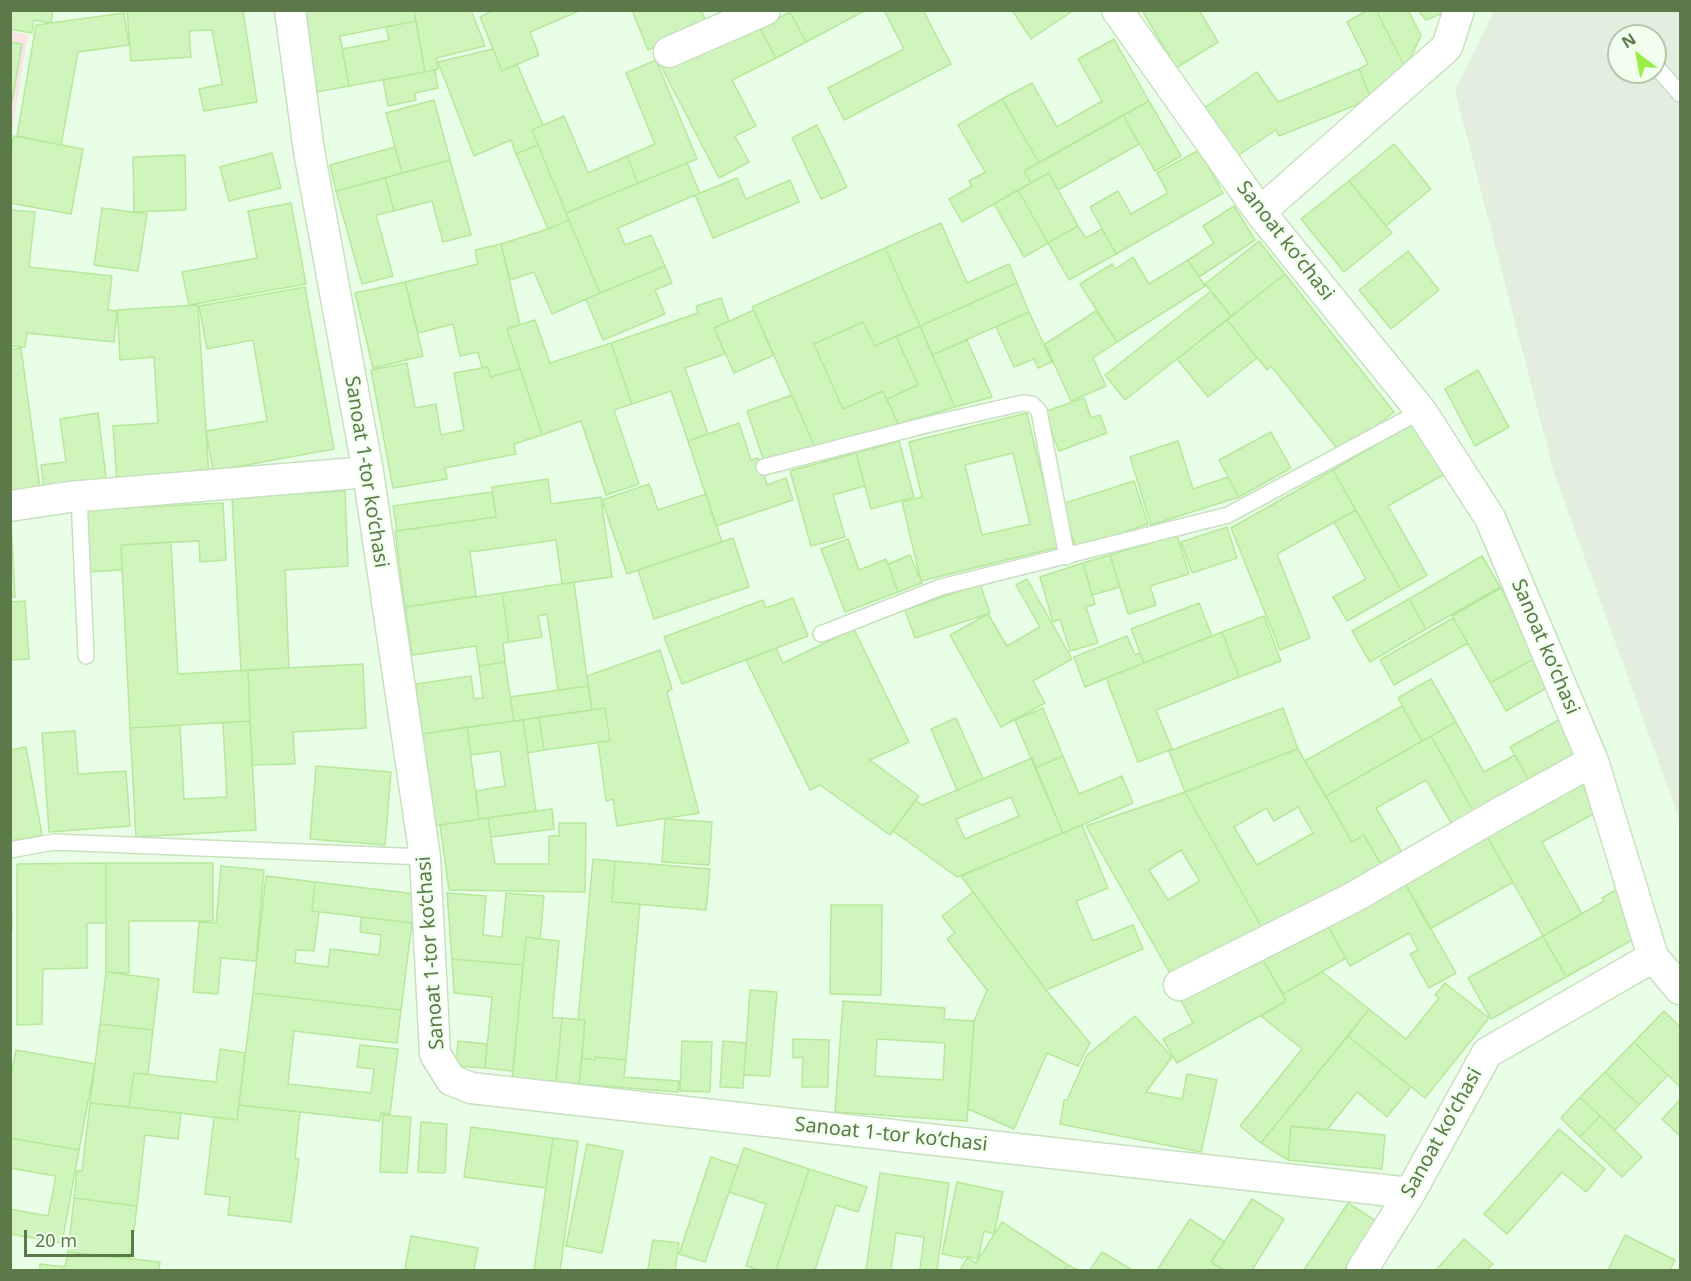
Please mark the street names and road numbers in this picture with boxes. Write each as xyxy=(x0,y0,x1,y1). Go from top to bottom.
street label: Sanoat koʻchasi xyxy=(1231,177,1339,305)
street label: Sanoat 1-tor ko‘chasi xyxy=(339,374,393,570)
street label: Sanoat koʻchasi xyxy=(1506,576,1584,718)
street label: Sanoat 1-tor ko‘chasi xyxy=(412,855,450,1051)
street label: Sanoat koʻchasi xyxy=(1396,1064,1488,1202)
street label: Sanoat 1-tor ko‘chasi xyxy=(793,1113,989,1157)

